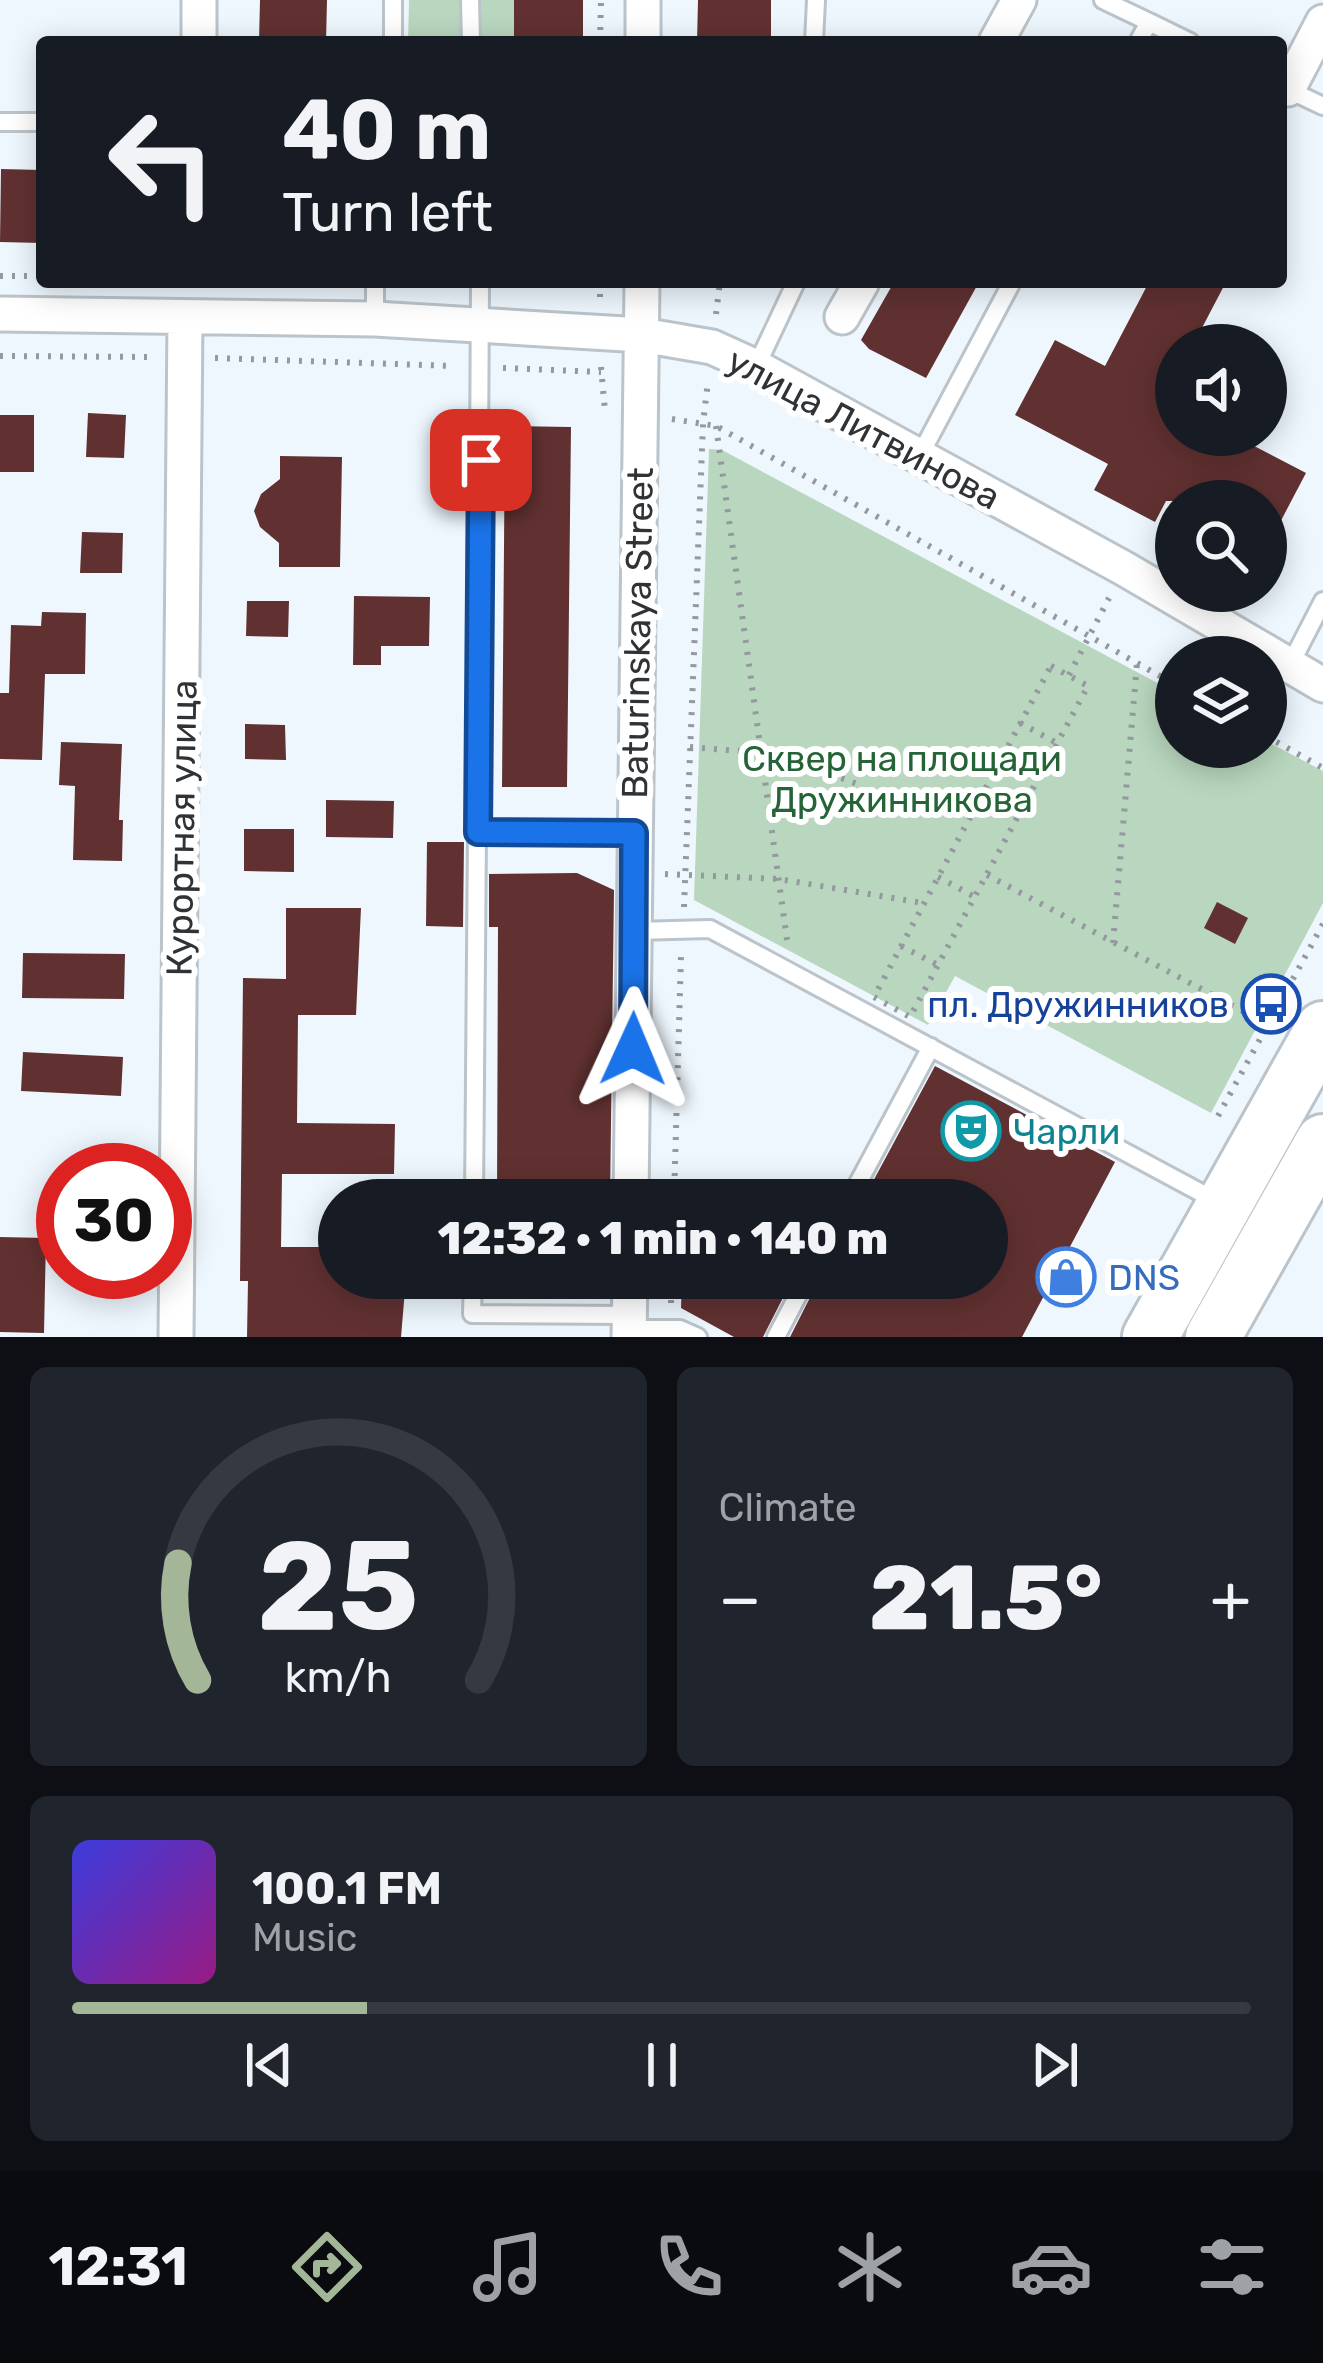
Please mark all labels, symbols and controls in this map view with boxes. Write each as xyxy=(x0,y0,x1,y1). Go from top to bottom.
text: 40 m xyxy=(282,80,491,180)
icon: left xyxy=(84,84,240,240)
text: Turn left xyxy=(282,181,493,245)
map controls xyxy=(1155,324,1287,768)
button: sound xyxy=(1155,324,1287,456)
street label: улица Литвинова xyxy=(720,338,1008,519)
pin xyxy=(430,409,532,511)
icon: arrive xyxy=(448,427,514,493)
street label: Baturinskaya Street xyxy=(613,467,662,799)
button: search xyxy=(1155,480,1287,612)
button: layers xyxy=(1155,636,1287,768)
street label: Курортная улица xyxy=(157,679,206,977)
park label: Сквер на площади Дружинникова xyxy=(742,737,1062,821)
bus stop icon: пл. Дружинников xyxy=(1240,973,1302,1035)
place label: пл. Дружинников xyxy=(927,983,1229,1026)
position arrow xyxy=(570,986,696,1112)
theatre icon: Чарли xyxy=(940,1100,1002,1162)
place label: Чарли xyxy=(1013,1110,1120,1153)
speed limit sign: 30 xyxy=(36,1143,192,1299)
text: 12:32 · 1 min · 140 m xyxy=(438,1212,888,1265)
shop icon: DNS xyxy=(1035,1246,1097,1308)
place label: DNS xyxy=(1108,1256,1180,1299)
text: Climate xyxy=(719,1485,857,1531)
text: 25 xyxy=(257,1512,419,1660)
text: 21.5° xyxy=(869,1545,1102,1652)
text: − xyxy=(719,1559,761,1638)
text: + xyxy=(1210,1559,1251,1638)
text: km/h xyxy=(285,1651,392,1702)
text: 100.1 FM xyxy=(252,1862,442,1915)
text: Music xyxy=(252,1915,357,1961)
icon: previous xyxy=(236,2032,302,2098)
icon: pause xyxy=(629,2032,695,2098)
icon: next xyxy=(1022,2032,1088,2098)
icon: directions xyxy=(285,2225,369,2309)
icon: music xyxy=(466,2225,550,2309)
icon: phone xyxy=(647,2225,731,2309)
icon: climate xyxy=(828,2225,912,2309)
icon: car xyxy=(1009,2225,1093,2309)
icon: filters xyxy=(1190,2225,1274,2309)
text: 12:31 xyxy=(49,2235,188,2299)

